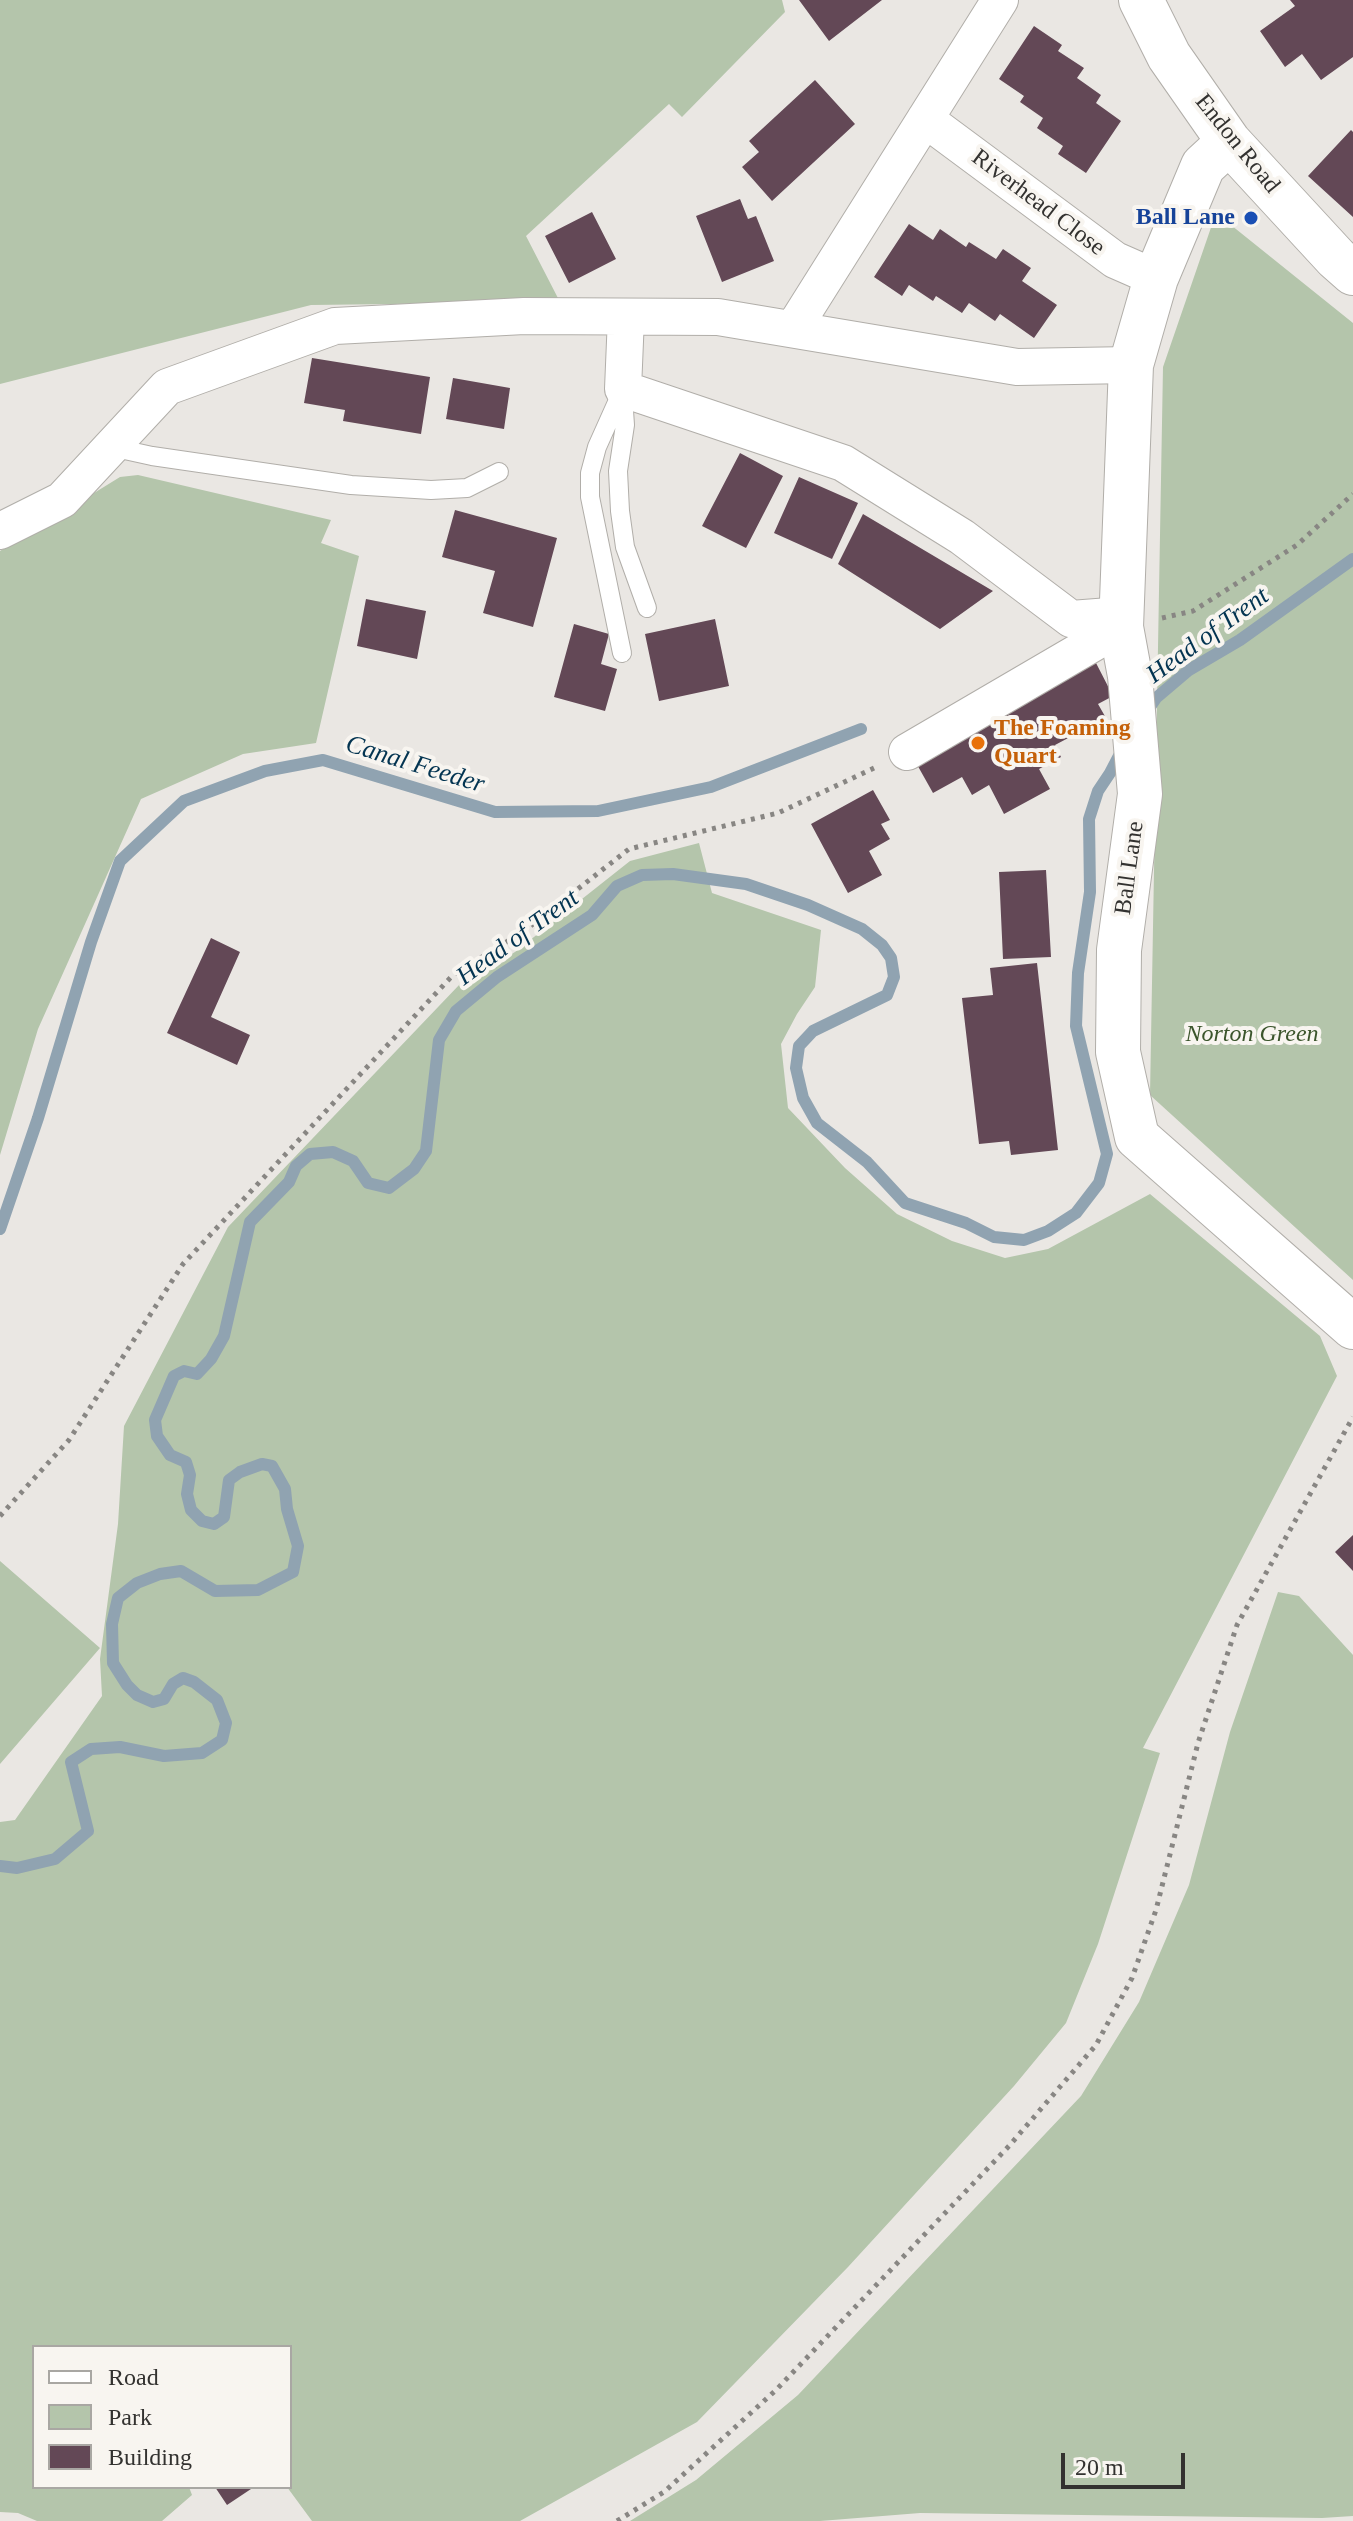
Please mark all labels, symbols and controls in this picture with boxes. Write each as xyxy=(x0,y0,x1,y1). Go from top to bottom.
street label: Endon Road xyxy=(1188,89,1286,199)
street label: Riverhead Close xyxy=(966,144,1110,262)
place label: Ball Lane xyxy=(1136,204,1235,232)
marker: Ball Lane xyxy=(1242,209,1260,227)
water label: Head of Trent xyxy=(1141,581,1275,691)
place label: The Foaming Quart xyxy=(994,715,1131,771)
water label: Canal Feeder xyxy=(342,729,488,801)
marker: The Foaming Quart xyxy=(969,734,987,752)
street label: Ball Lane xyxy=(1109,819,1151,917)
water label: Head of Trent xyxy=(451,883,585,993)
park label: Norton Green xyxy=(1185,1021,1319,1049)
legend xyxy=(32,2345,292,2489)
text: Road xyxy=(108,2364,159,2390)
text: Park xyxy=(108,2404,152,2430)
scale bar xyxy=(1065,2437,1189,2487)
text: Building xyxy=(108,2444,192,2470)
text: 20 m xyxy=(1075,2454,1124,2480)

